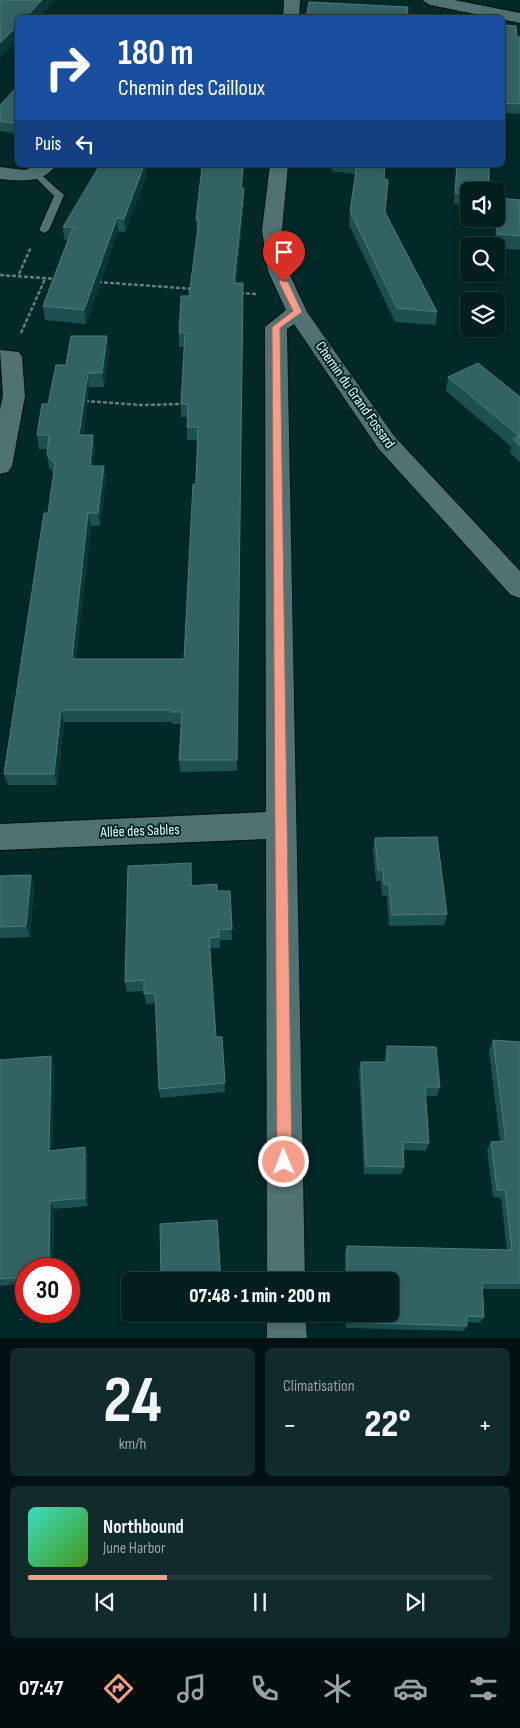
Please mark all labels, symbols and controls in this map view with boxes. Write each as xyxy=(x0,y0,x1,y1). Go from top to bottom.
text: 180 m xyxy=(118,32,194,75)
icon: right xyxy=(35,35,100,100)
text: Chemin des Cailloux xyxy=(118,75,265,102)
icon: left xyxy=(71,130,99,158)
text: Puis xyxy=(35,133,61,156)
map controls xyxy=(460,182,505,337)
button: sound xyxy=(460,182,505,227)
pin xyxy=(263,231,305,282)
button: search xyxy=(460,237,505,282)
icon: arrive xyxy=(270,238,298,266)
button: layers xyxy=(460,292,505,337)
street label: Chemin du Grand Fossard xyxy=(311,338,399,452)
street label: Allée des Sables xyxy=(99,820,180,842)
position arrow xyxy=(257,1135,309,1187)
speed limit sign: 30 xyxy=(15,1258,80,1323)
text: 07:48 · 1 min · 200 m xyxy=(189,1285,331,1308)
text: 24 xyxy=(103,1363,162,1441)
text: Climatisation xyxy=(283,1377,355,1396)
text: 22° xyxy=(364,1402,411,1447)
text: − xyxy=(283,1409,297,1442)
text: + xyxy=(478,1409,492,1442)
text: km/h xyxy=(119,1435,146,1454)
text: Northbound xyxy=(103,1516,184,1539)
text: June Harbor xyxy=(103,1539,166,1558)
icon: previous xyxy=(91,1588,119,1616)
icon: pause xyxy=(246,1588,274,1616)
icon: next xyxy=(401,1588,429,1616)
icon: directions xyxy=(101,1671,136,1706)
icon: music xyxy=(174,1671,209,1706)
icon: phone xyxy=(247,1671,282,1706)
icon: climate xyxy=(320,1671,355,1706)
icon: car xyxy=(393,1671,428,1706)
icon: filters xyxy=(466,1671,501,1706)
text: 07:47 xyxy=(19,1675,63,1702)

